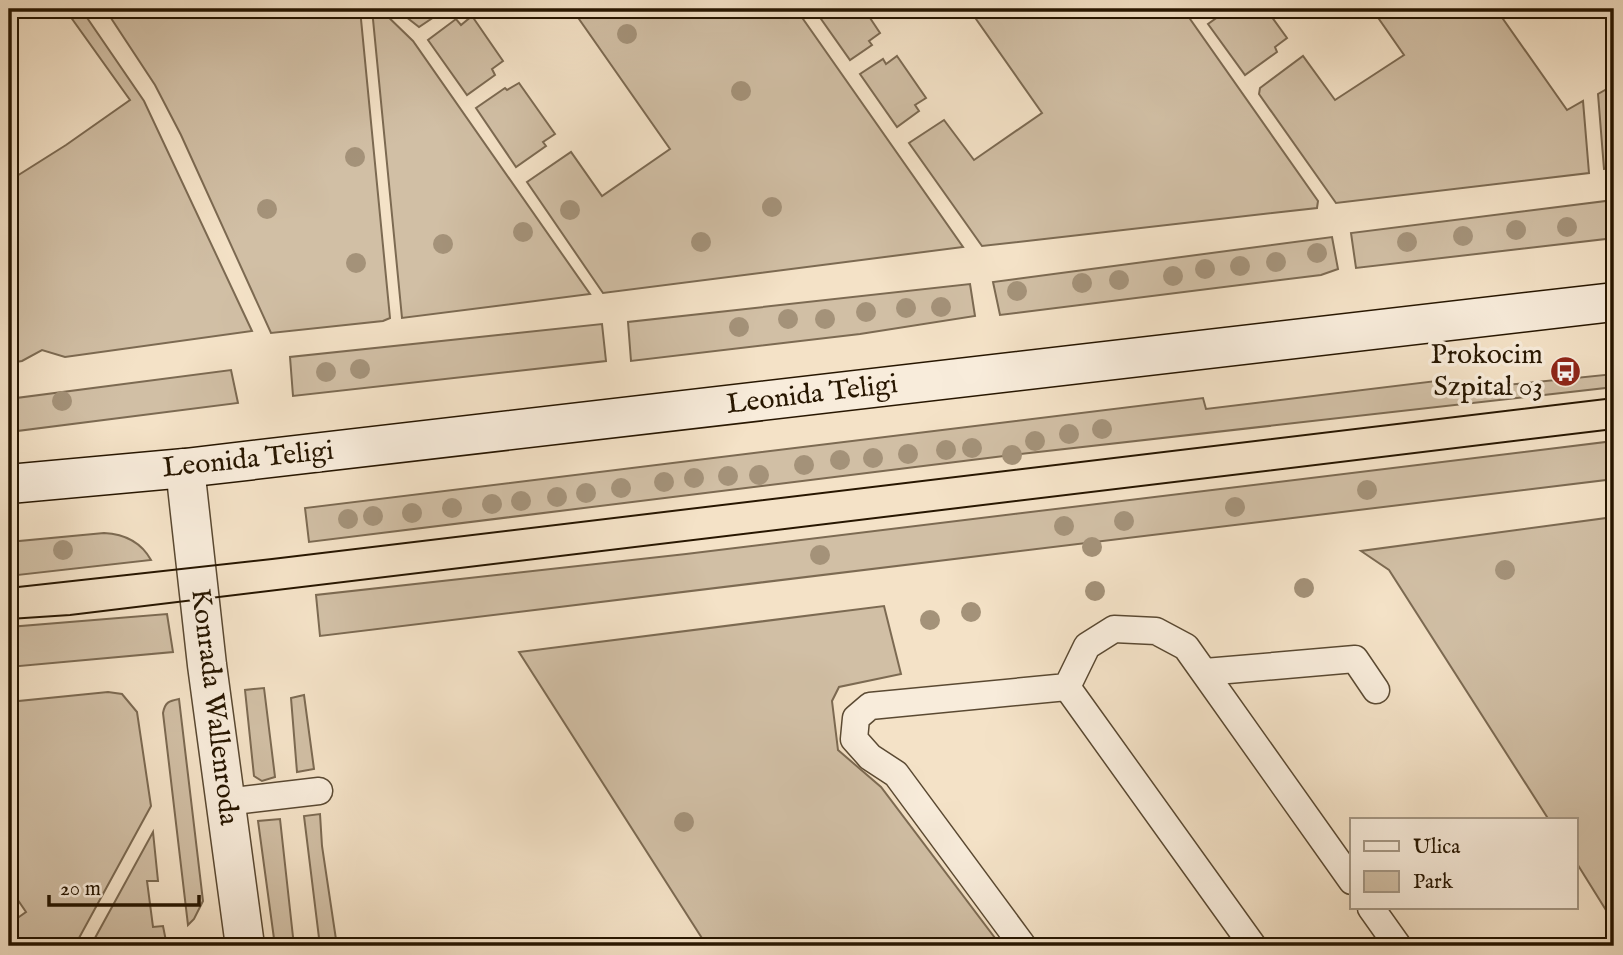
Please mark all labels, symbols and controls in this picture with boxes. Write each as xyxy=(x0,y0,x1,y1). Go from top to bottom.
place label: Prokocim Szpital 03 xyxy=(1431,338,1543,405)
bus stop icon: Prokocim Szpital 03 xyxy=(1549,354,1583,388)
street label: Leonida Teligi xyxy=(724,367,900,423)
street label: Leonida Teligi xyxy=(161,434,335,486)
street label: Konrada Wallenroda xyxy=(182,587,246,828)
legend xyxy=(1350,818,1578,909)
text: Ulica xyxy=(1413,834,1461,861)
scale bar xyxy=(49,864,200,908)
text: Park xyxy=(1413,869,1454,896)
text: 20 m xyxy=(60,876,101,903)

